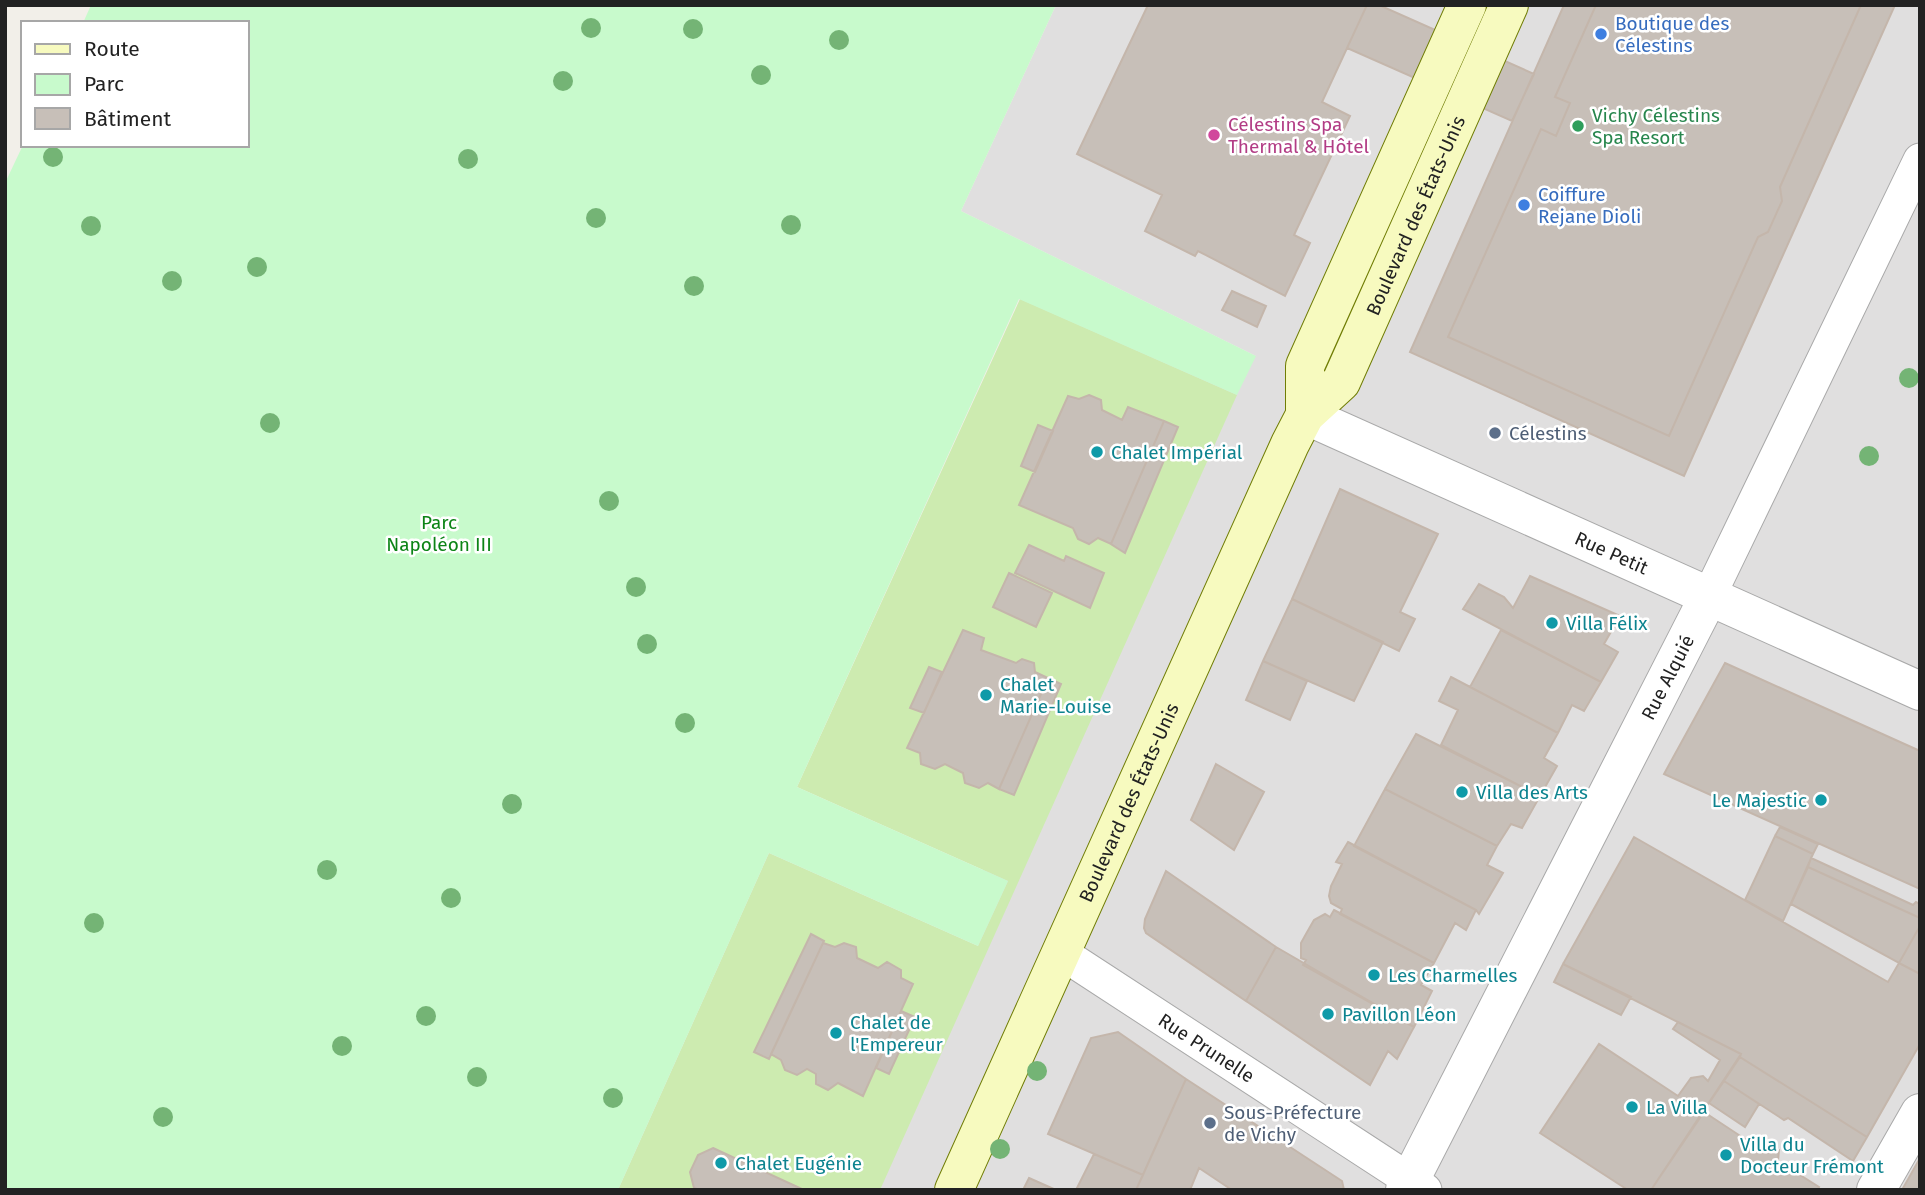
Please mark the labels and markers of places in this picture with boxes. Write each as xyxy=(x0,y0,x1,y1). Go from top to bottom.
place label: Boutique des Célestins xyxy=(1615,12,1729,57)
marker: Boutique des Célestins xyxy=(1593,26,1609,42)
place label: Vichy Célestins Spa Resort xyxy=(1592,104,1720,149)
place label: Célestins Spa Thermal & Hôtel xyxy=(1228,113,1370,158)
marker: Vichy Célestins Spa Resort xyxy=(1570,118,1586,134)
marker: Célestins Spa Thermal & Hôtel xyxy=(1206,127,1222,143)
place label: Coiffure Rejane Dioli xyxy=(1538,183,1641,228)
marker: Coiffure Rejane Dioli xyxy=(1516,197,1532,213)
place label: Célestins xyxy=(1509,422,1587,445)
marker: Célestins xyxy=(1487,425,1503,441)
place label: Chalet Impérial xyxy=(1111,441,1243,464)
marker: Chalet Impérial xyxy=(1089,444,1105,460)
place label: Villa Félix xyxy=(1566,612,1648,635)
marker: Villa Félix xyxy=(1544,615,1560,631)
place label: Chalet Marie-Louise xyxy=(1000,673,1112,718)
marker: Chalet Marie-Louise xyxy=(978,687,994,703)
place label: Villa des Arts xyxy=(1476,781,1588,804)
marker: Villa des Arts xyxy=(1454,784,1470,800)
place label: Le Majestic xyxy=(1712,789,1807,812)
marker: Le Majestic xyxy=(1813,792,1829,808)
place label: Les Charmelles xyxy=(1388,964,1518,987)
marker: Les Charmelles xyxy=(1366,967,1382,983)
place label: Pavillon Léon xyxy=(1342,1003,1457,1026)
marker: Pavillon Léon xyxy=(1320,1006,1336,1022)
place label: Chalet de l'Empereur xyxy=(850,1011,944,1056)
marker: Chalet de l'Empereur xyxy=(828,1025,844,1041)
place label: La Villa xyxy=(1646,1096,1708,1119)
marker: La Villa xyxy=(1624,1099,1640,1115)
place label: Sous-Préfecture de Vichy xyxy=(1224,1101,1361,1146)
marker: Sous-Préfecture de Vichy xyxy=(1202,1115,1218,1131)
place label: Villa du Docteur Frémont xyxy=(1740,1133,1884,1178)
marker: Villa du Docteur Frémont xyxy=(1718,1147,1734,1163)
place label: Chalet Eugénie xyxy=(735,1152,862,1175)
marker: Chalet Eugénie xyxy=(713,1155,729,1171)

